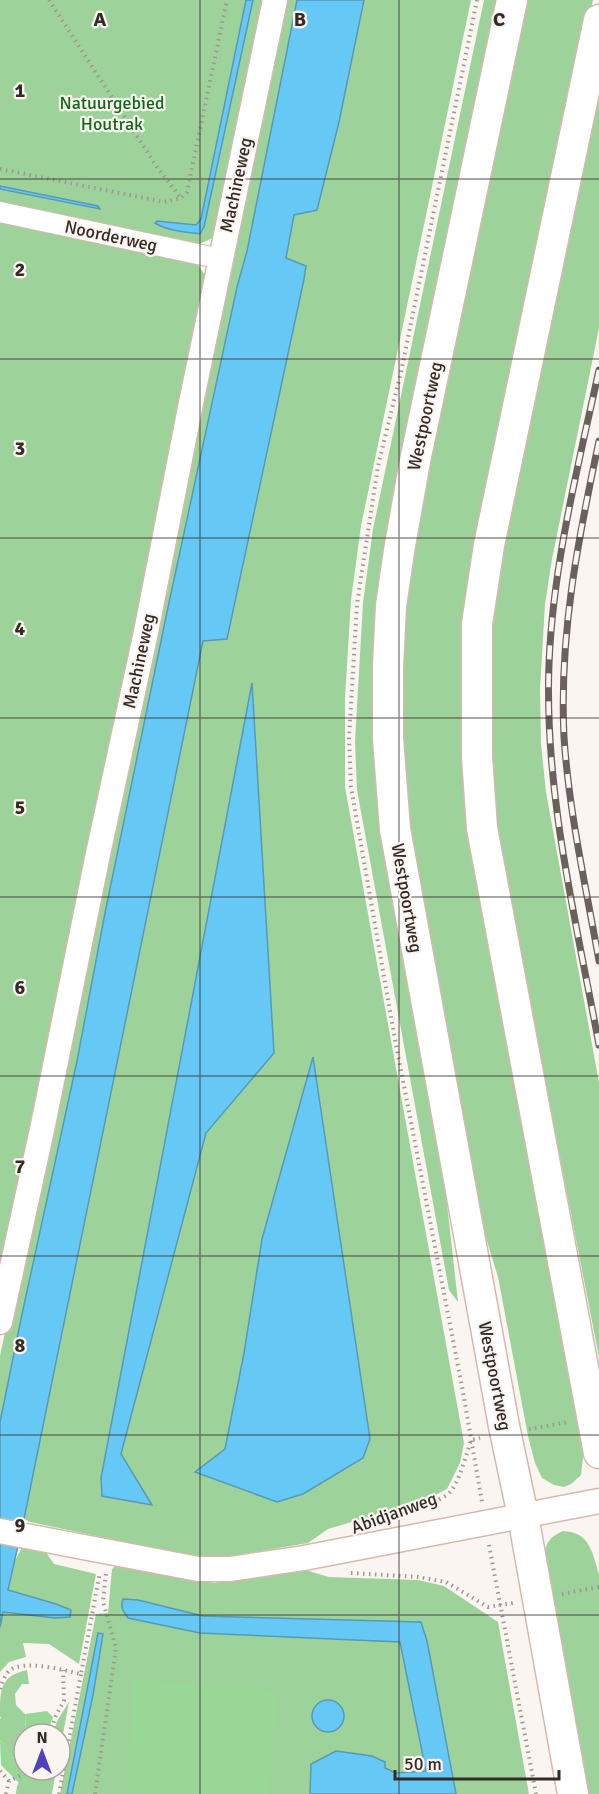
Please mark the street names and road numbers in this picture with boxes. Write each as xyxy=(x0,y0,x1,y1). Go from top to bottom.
street label: Machineweg xyxy=(215,135,257,235)
street label: Noorderweg xyxy=(63,215,159,257)
street label: Westpoortweg xyxy=(403,360,447,472)
street label: Machineweg xyxy=(118,611,160,711)
street label: Westpoortweg xyxy=(387,842,427,954)
street label: Westpoortweg xyxy=(474,1320,516,1432)
street label: Abidjanweg xyxy=(348,1487,440,1539)

